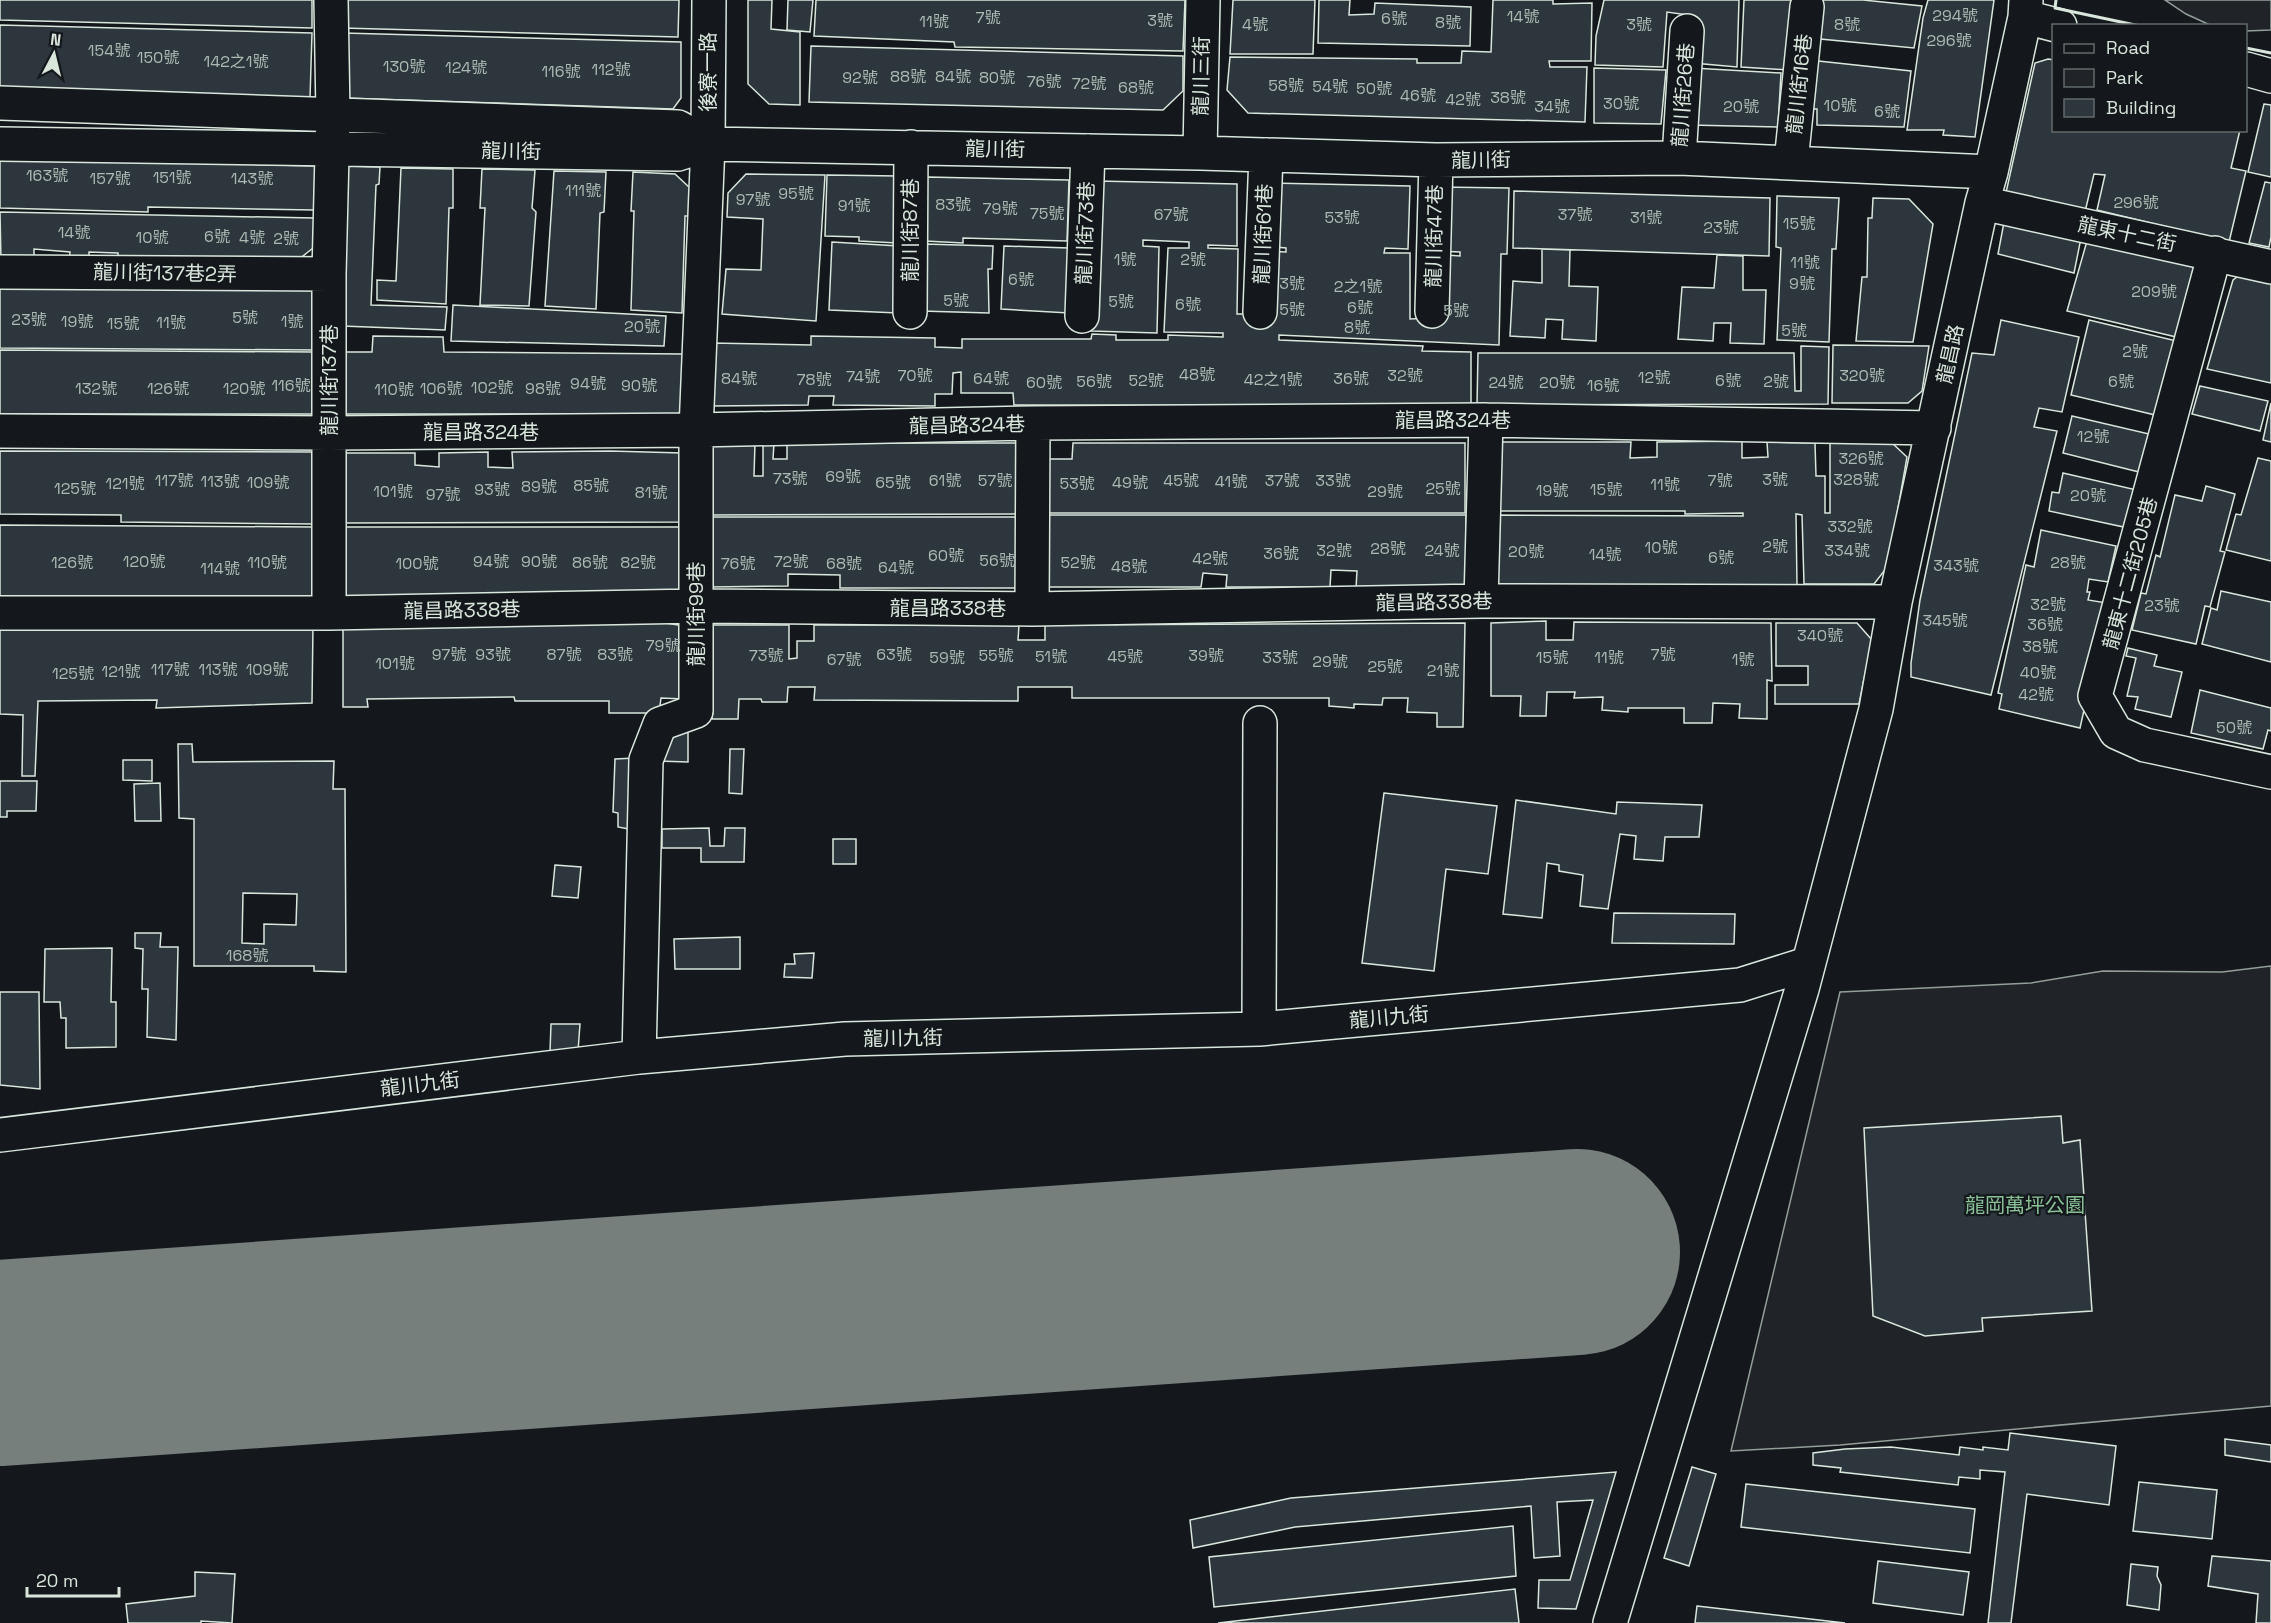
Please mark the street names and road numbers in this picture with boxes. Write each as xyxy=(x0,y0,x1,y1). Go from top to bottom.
street label: 後寮一路 xyxy=(695,32,721,112)
street label: 龍川街16巷 xyxy=(1781,33,1817,135)
street label: 龍川三街 xyxy=(1187,36,1215,116)
street label: 龍川街26巷 xyxy=(1666,42,1700,148)
street label: 龍川街 xyxy=(965,135,1025,163)
street label: 龍川街 xyxy=(481,137,541,165)
street label: 龍川街 xyxy=(1451,146,1511,174)
street label: 龍川街87巷 xyxy=(897,178,923,282)
street label: 龍川街73巷 xyxy=(1070,181,1100,285)
street label: 龍川街61巷 xyxy=(1248,183,1278,285)
street label: 龍川街47巷 xyxy=(1420,184,1448,288)
street label: 龍東十二街 xyxy=(2075,211,2179,257)
street label: 龍川街137巷2弄 xyxy=(93,259,237,287)
street label: 龍昌路 xyxy=(1931,322,1969,386)
street label: 龍川街137巷 xyxy=(316,324,342,436)
street label: 龍昌路324巷 xyxy=(1395,407,1511,433)
street label: 龍昌路324巷 xyxy=(909,411,1025,439)
street label: 龍昌路324巷 xyxy=(423,419,539,445)
street label: 龍東十二街205巷 xyxy=(2097,494,2163,652)
street label: 龍川街99巷 xyxy=(683,562,709,666)
street label: 龍昌路338巷 xyxy=(1375,588,1493,616)
street label: 龍昌路338巷 xyxy=(890,595,1006,621)
street label: 龍昌路338巷 xyxy=(403,596,521,624)
street label: 龍川九街 xyxy=(1348,1001,1430,1033)
street label: 龍川九街 xyxy=(863,1024,943,1052)
street label: 龍川九街 xyxy=(379,1066,461,1102)

